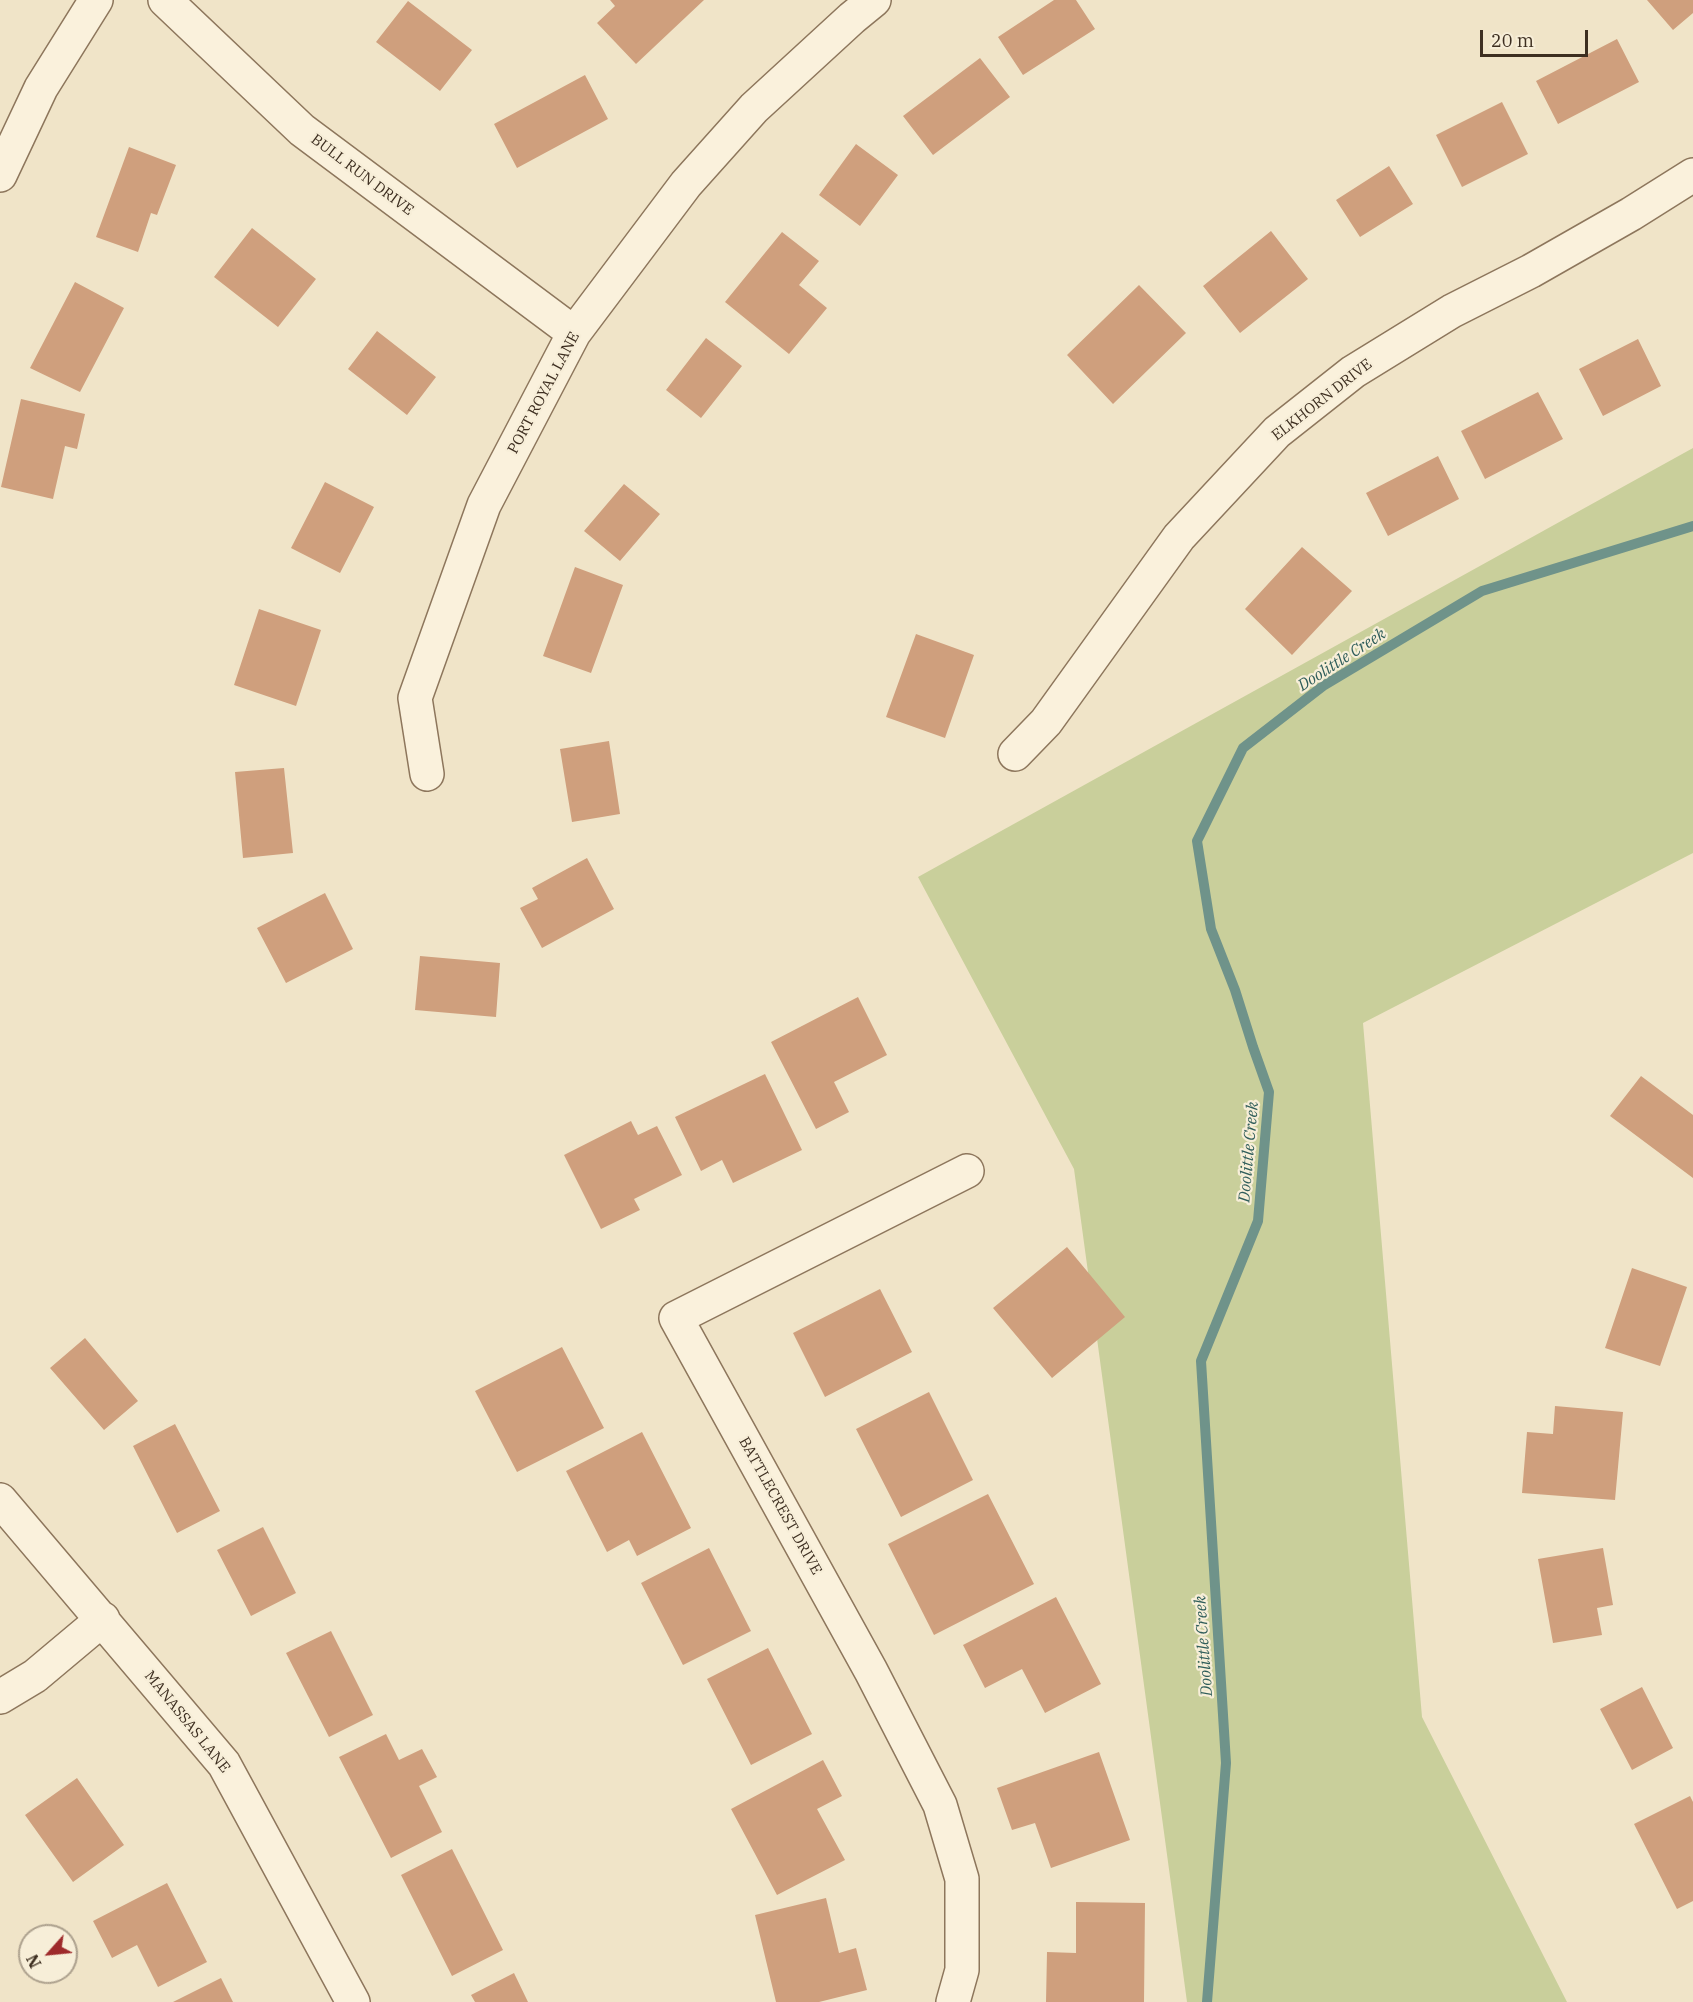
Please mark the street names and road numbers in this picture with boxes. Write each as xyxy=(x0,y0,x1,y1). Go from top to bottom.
street label: BULL RUN DRIVE xyxy=(307,131,417,219)
street label: PORT ROYAL LANE xyxy=(504,329,584,457)
street label: ELKHORN DRIVE xyxy=(1268,355,1376,445)
street label: BATTLECREST DRIVE xyxy=(735,1434,825,1578)
street label: MANASSAS LANE xyxy=(140,1667,234,1777)

